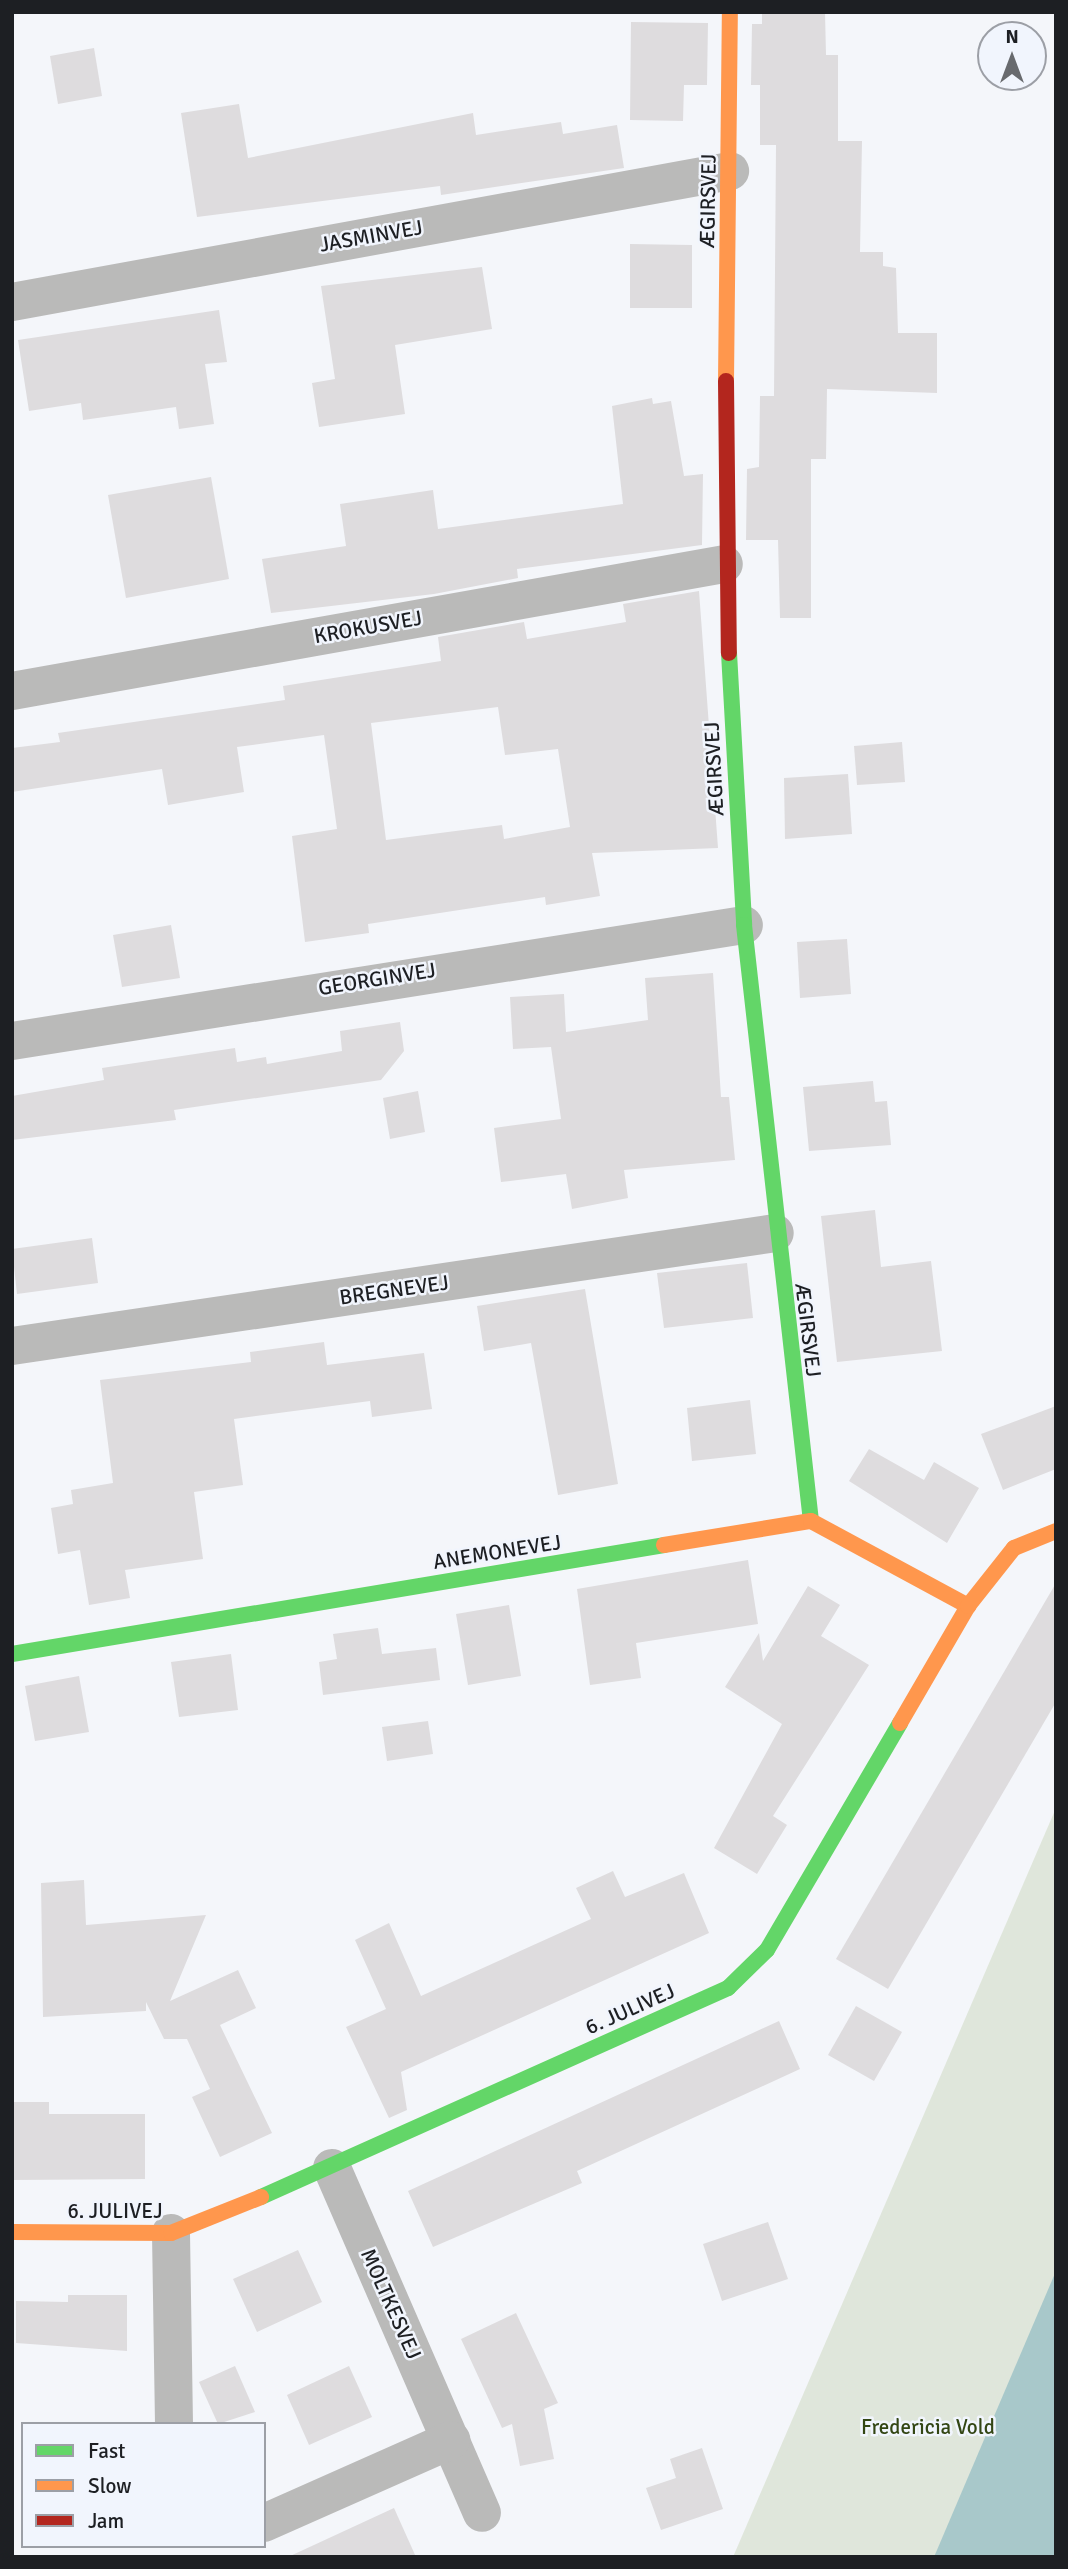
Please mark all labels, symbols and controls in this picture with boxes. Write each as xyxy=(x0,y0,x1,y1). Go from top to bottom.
north arrow xyxy=(977,21,1047,91)
text: N xyxy=(1005,25,1019,49)
street label: ÆGIRSVEJ xyxy=(695,153,721,249)
street label: JASMINVEJ xyxy=(318,215,424,257)
street label: KROKUSVEJ xyxy=(312,605,424,649)
street label: ÆGIRSVEJ xyxy=(699,721,729,817)
street label: GEORGINVEJ xyxy=(316,957,438,1001)
street label: BREGNEVEJ xyxy=(338,1270,450,1310)
street label: ÆGIRSVEJ xyxy=(790,1281,826,1379)
street label: ANEMONEVEJ xyxy=(431,1529,563,1575)
street label: 6. JULIVEJ xyxy=(581,1978,679,2040)
street label: 6. JULIVEJ xyxy=(67,2198,163,2224)
street label: MOLTKESVEJ xyxy=(355,2245,427,2363)
park label: Fredericia Vold xyxy=(861,2414,995,2440)
legend xyxy=(21,2422,266,2548)
text: Fast xyxy=(88,2438,125,2464)
text: Slow xyxy=(88,2473,132,2499)
text: Jam xyxy=(88,2508,124,2534)

